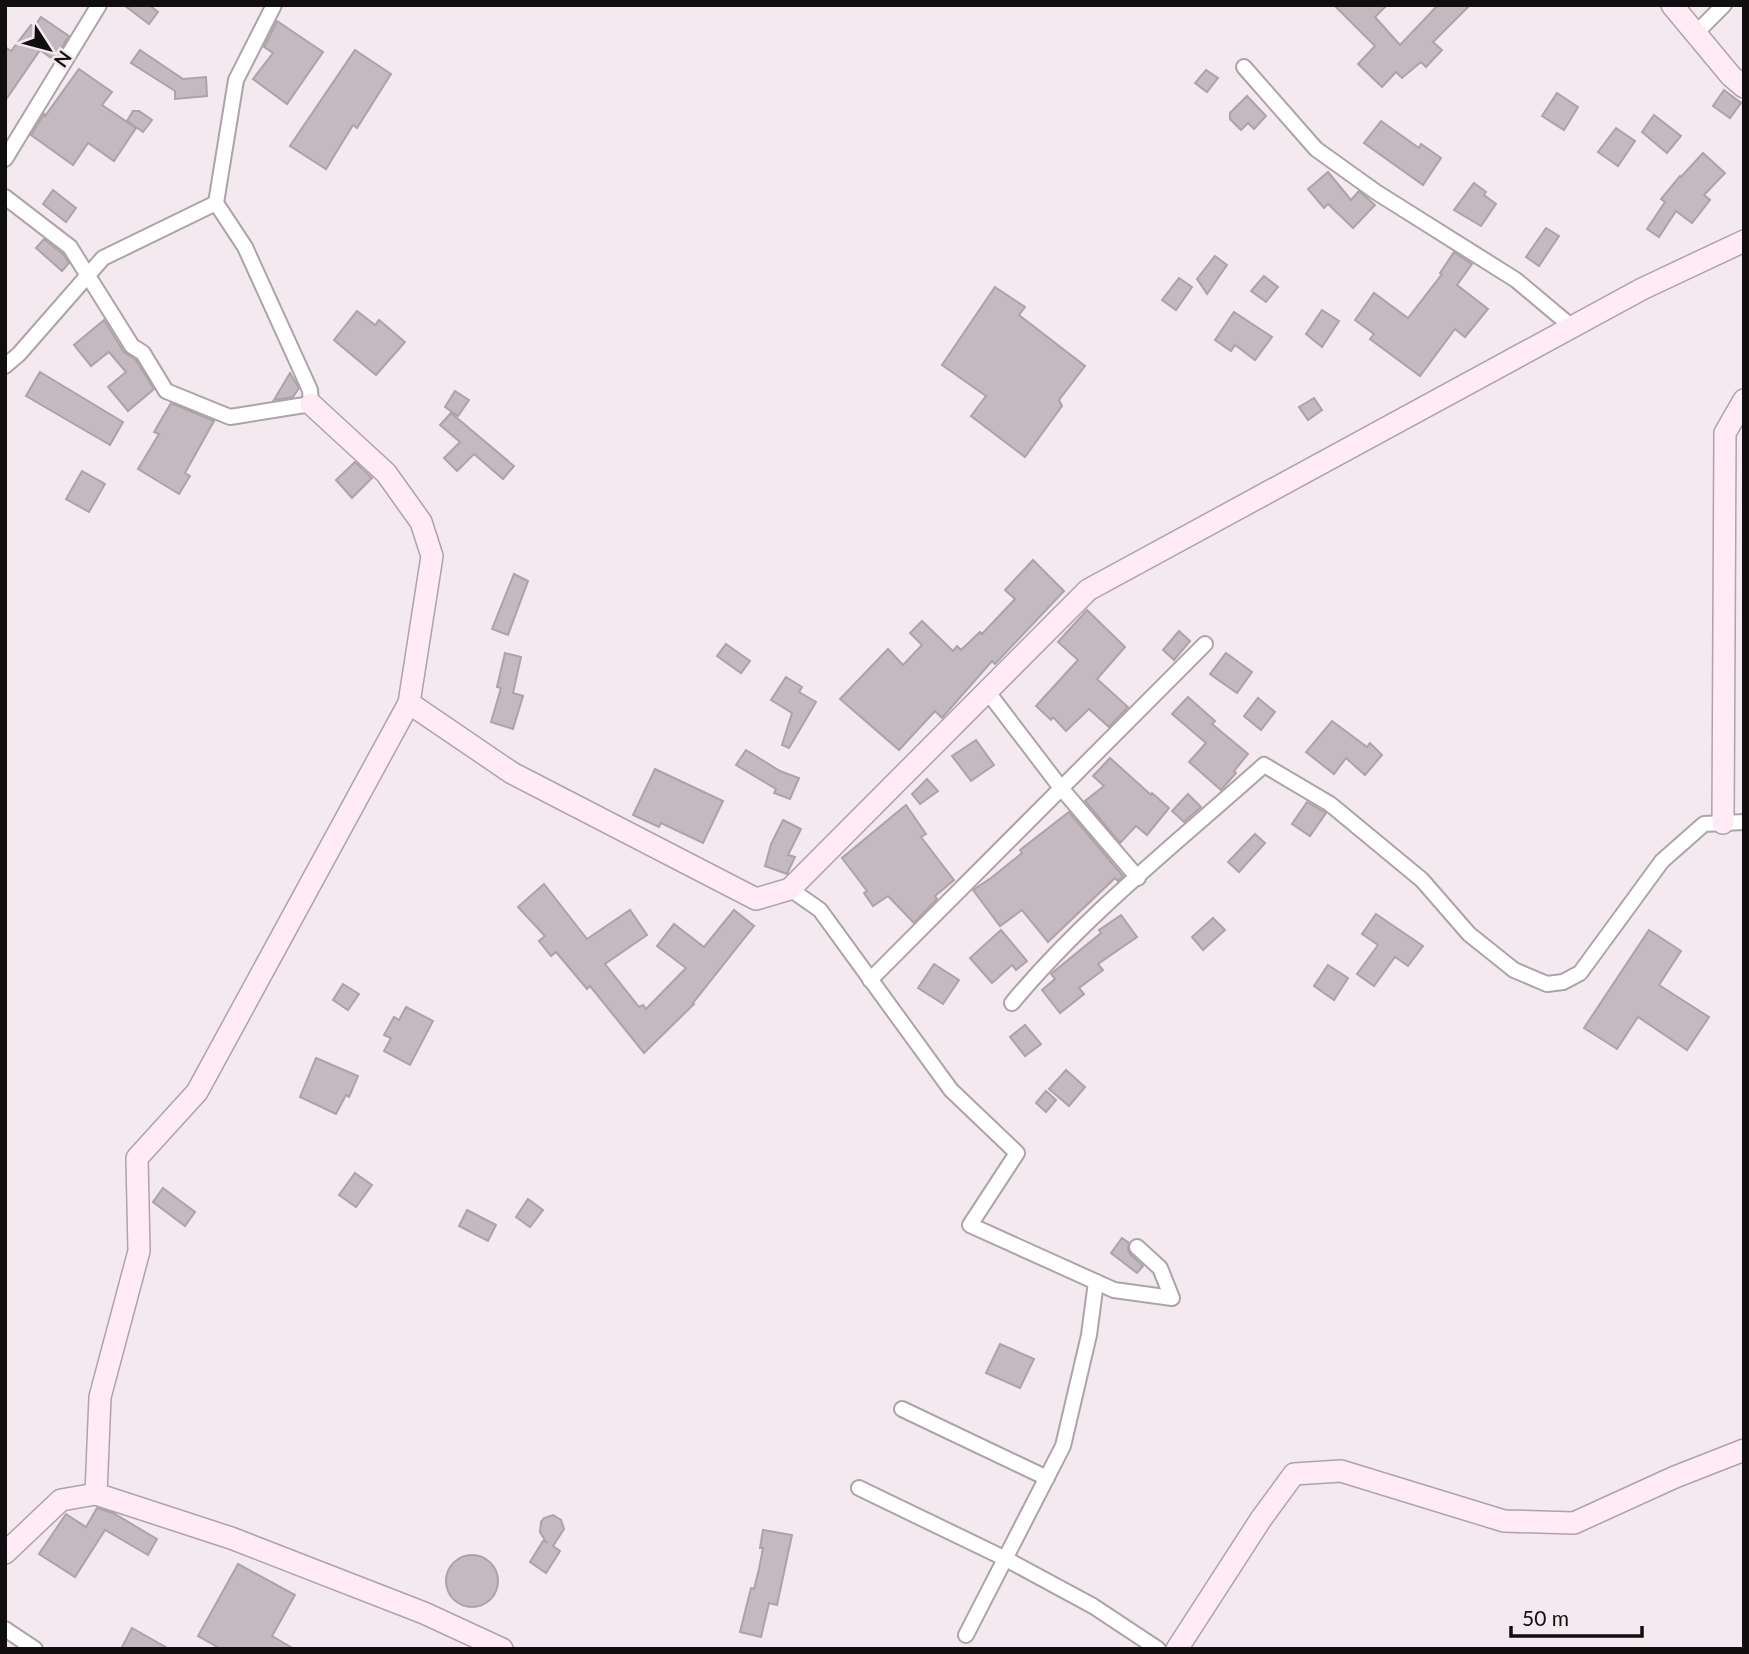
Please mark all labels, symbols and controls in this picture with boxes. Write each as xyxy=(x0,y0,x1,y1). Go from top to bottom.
north arrow xyxy=(14,14,84,84)
text: N xyxy=(50,47,77,72)
scale bar xyxy=(1511,1594,1642,1638)
text: 50 m xyxy=(1522,1605,1569,1630)

